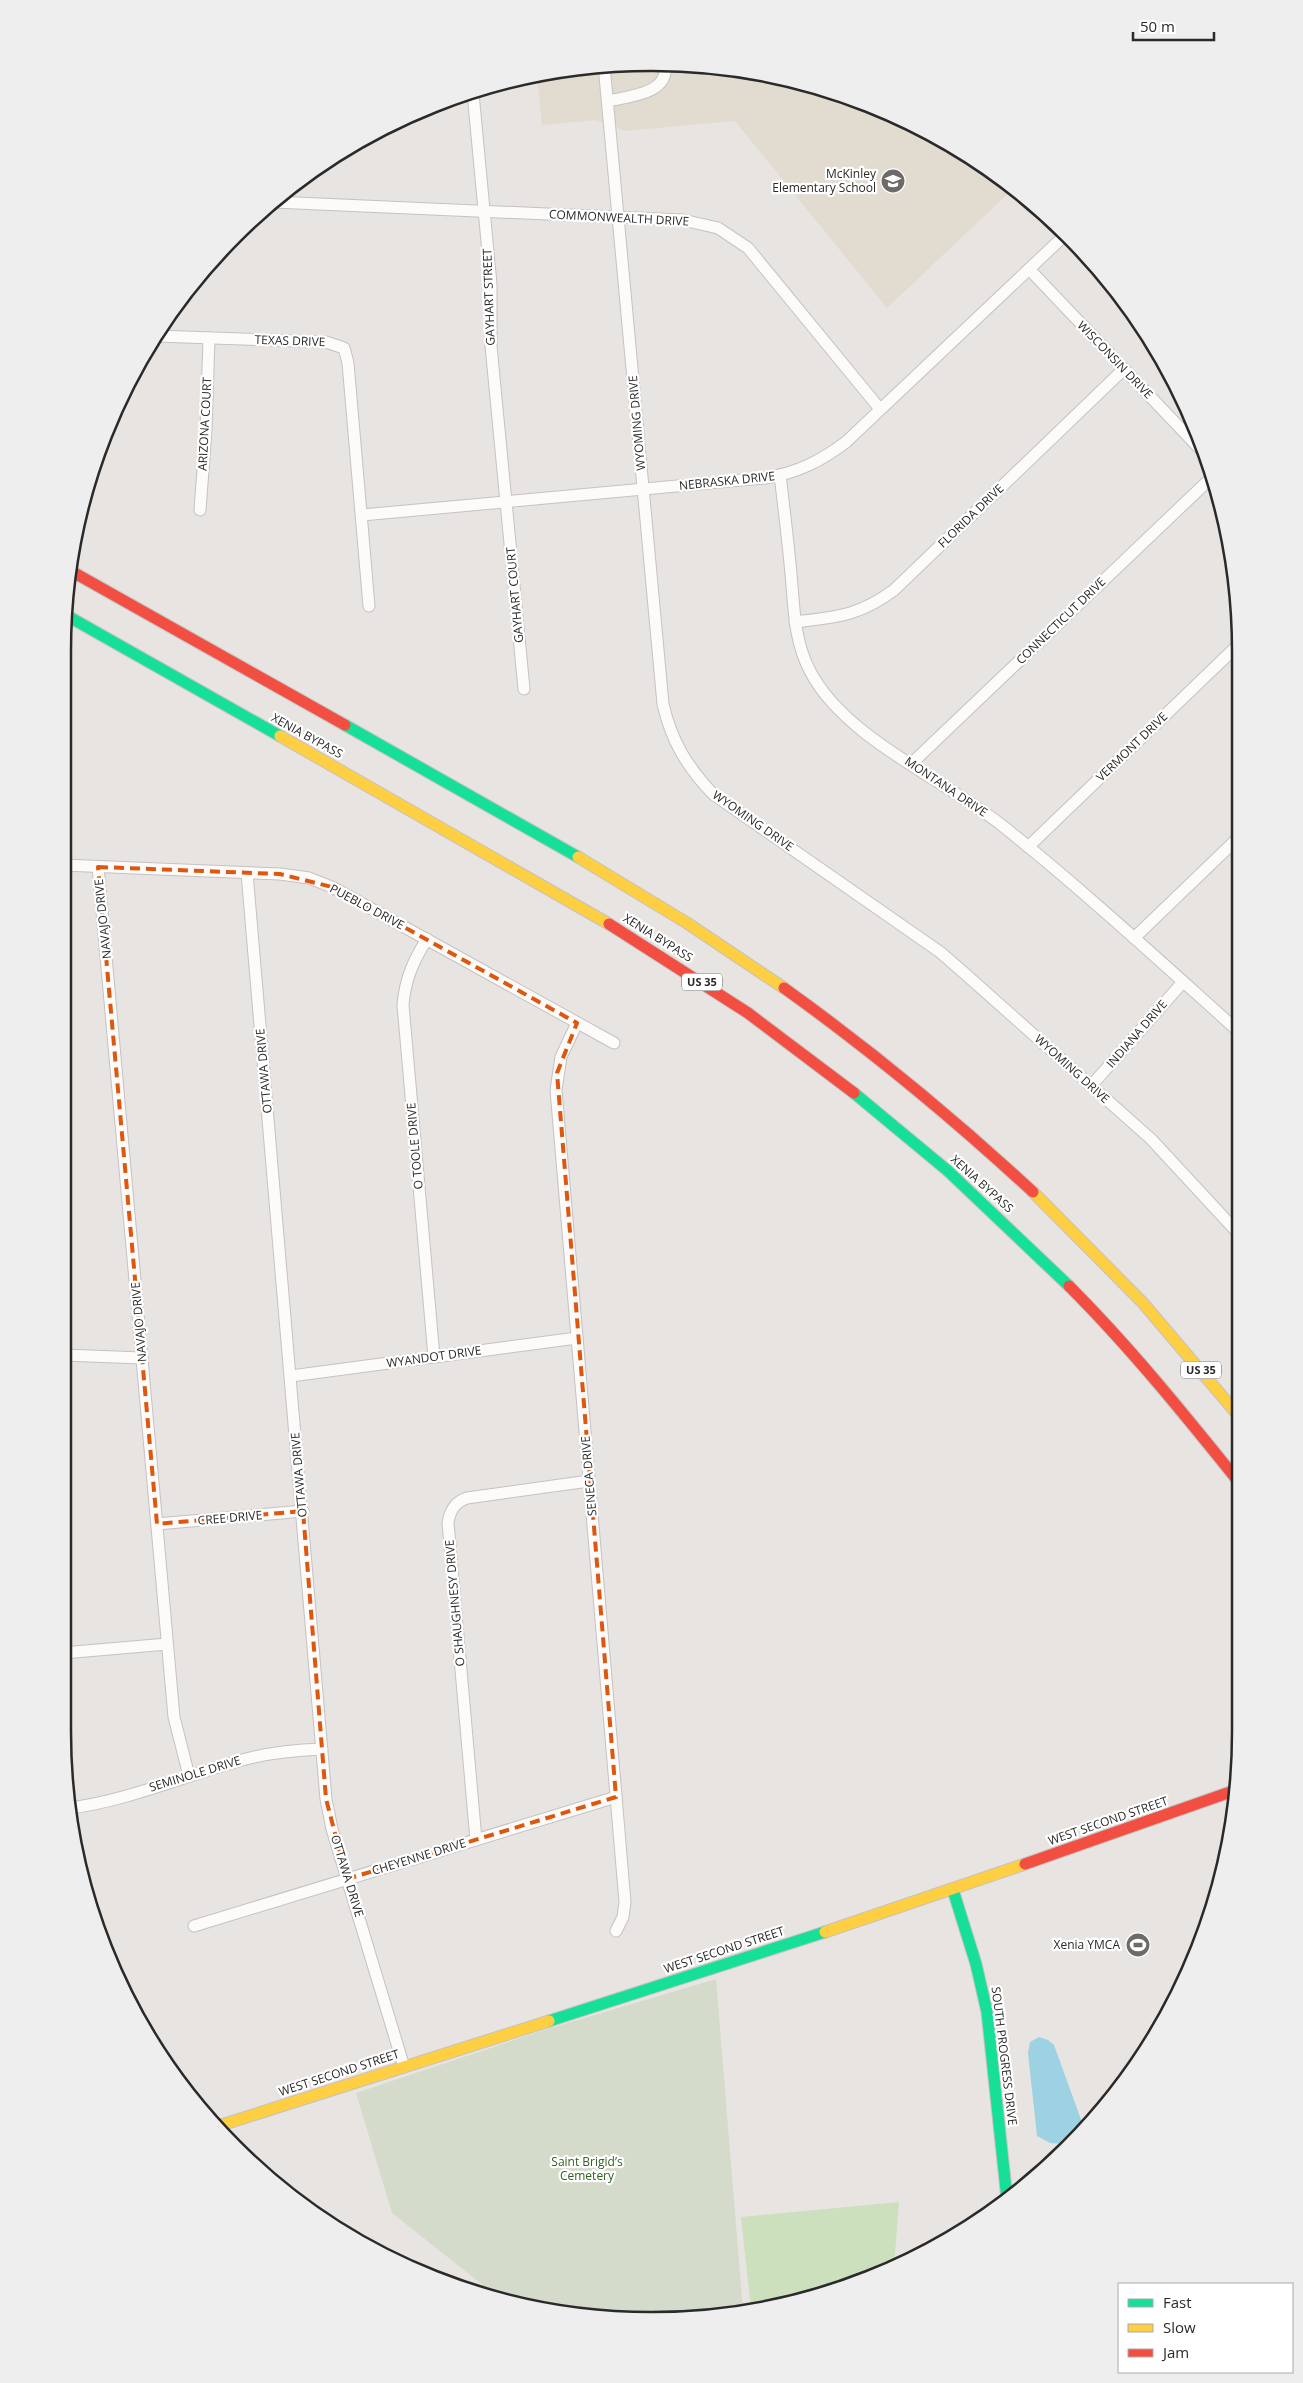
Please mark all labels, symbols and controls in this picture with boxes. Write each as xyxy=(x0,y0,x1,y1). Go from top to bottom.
scale bar xyxy=(1133,10,1214,42)
text: 50 m xyxy=(1140,16,1175,36)
place label: McKinley Elementary School xyxy=(772,165,877,196)
school or university icon: McKinley Elementary School xyxy=(880,168,906,194)
street label: COMMONWEALTH DRIVE xyxy=(549,205,690,230)
street label: GAYHART STREET xyxy=(478,248,499,346)
street label: WISCONSIN DRIVE xyxy=(1074,317,1157,402)
street label: TEXAS DRIVE xyxy=(254,331,326,350)
street label: WYOMING DRIVE xyxy=(624,375,649,471)
street label: ARIZONA COURT xyxy=(194,376,215,471)
street label: NEBRASKA DRIVE xyxy=(678,467,776,494)
street label: FLORIDA DRIVE xyxy=(934,480,1007,551)
street label: GAYHART COURT xyxy=(502,546,527,644)
street label: CONNECTICUT DRIVE xyxy=(1012,573,1109,668)
street label: VERMONT DRIVE xyxy=(1092,708,1171,785)
street label: XENIA BYPASS xyxy=(269,709,346,762)
street label: MONTANA DRIVE xyxy=(902,753,991,821)
street label: WYOMING DRIVE xyxy=(709,786,797,855)
street label: NAVAJO DRIVE xyxy=(90,878,115,960)
street label: PUEBLO DRIVE xyxy=(327,880,408,933)
street label: XENIA BYPASS xyxy=(620,909,696,966)
road number: US 35 xyxy=(682,974,722,990)
street label: INDIANA DRIVE xyxy=(1102,996,1171,1071)
street label: OTTAWA DRIVE xyxy=(251,1028,276,1114)
street label: WYOMING DRIVE xyxy=(1031,1030,1113,1107)
street label: O TOOLE DRIVE xyxy=(402,1102,427,1190)
street label: XENIA BYPASS xyxy=(947,1151,1017,1216)
street label: NAVAJO DRIVE xyxy=(127,1281,150,1363)
street label: WYANDOT DRIVE xyxy=(385,1341,482,1372)
road number: US 35 xyxy=(1181,1362,1221,1378)
street label: OTTAWA DRIVE xyxy=(286,1432,311,1518)
street label: SENECA DRIVE xyxy=(577,1435,600,1517)
street label: CREE DRIVE xyxy=(197,1506,263,1529)
street label: O SHAUGHNESY DRIVE xyxy=(440,1539,469,1667)
street label: SEMINOLE DRIVE xyxy=(147,1751,243,1796)
street label: WEST SECOND STREET xyxy=(1046,1792,1170,1849)
street label: OTTAWA DRIVE xyxy=(327,1833,368,1919)
street label: CHEYENNE DRIVE xyxy=(370,1834,468,1879)
street label: WEST SECOND STREET xyxy=(661,1922,787,1977)
sports icon: Xenia YMCA xyxy=(1125,1932,1151,1958)
place label: Xenia YMCA xyxy=(1054,1936,1120,1953)
street label: SOUTH PROGRESS DRIVE xyxy=(988,1986,1021,2126)
street label: WEST SECOND STREET xyxy=(276,2045,402,2100)
park label: Saint Brigid’s Cemetery xyxy=(551,2153,623,2184)
legend xyxy=(1118,2283,1293,2373)
text: Fast xyxy=(1163,2292,1192,2312)
text: Slow xyxy=(1163,2317,1196,2337)
text: Jam xyxy=(1161,2342,1189,2362)

